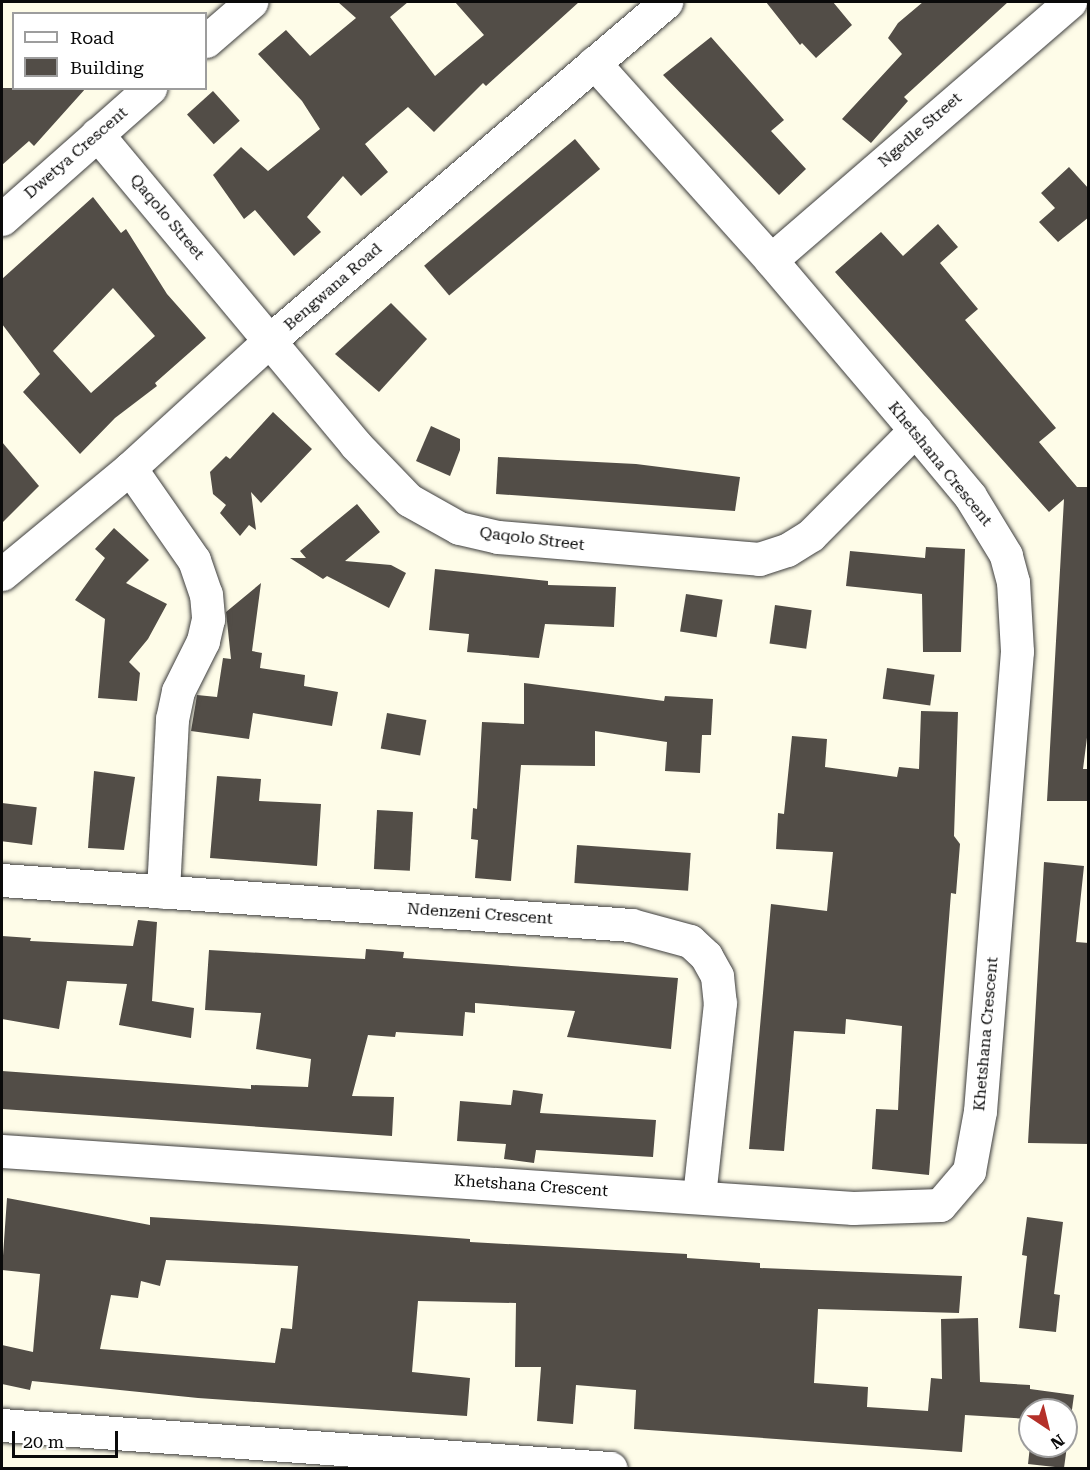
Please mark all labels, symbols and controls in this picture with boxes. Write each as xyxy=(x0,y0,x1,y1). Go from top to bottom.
legend xyxy=(12,12,207,90)
text: Road xyxy=(70,27,114,48)
text: Building xyxy=(70,57,144,78)
street label: Ngedle Street xyxy=(874,89,966,171)
street label: Dwetya Crescent xyxy=(20,103,132,203)
street label: Qaqolo Street xyxy=(126,170,208,264)
street label: Bengwana Road xyxy=(280,239,386,335)
street label: Khetshana Crescent xyxy=(884,398,996,530)
street label: Qaqolo Street xyxy=(478,523,586,555)
street label: Ndenzeni Crescent xyxy=(406,899,554,929)
street label: Khetshana Crescent xyxy=(970,956,1002,1112)
street label: Khetshana Crescent xyxy=(453,1171,609,1201)
north arrow xyxy=(1018,1398,1078,1458)
scale bar xyxy=(15,1419,122,1457)
text: N xyxy=(1047,1430,1068,1453)
text: 20 m xyxy=(23,1431,64,1452)

